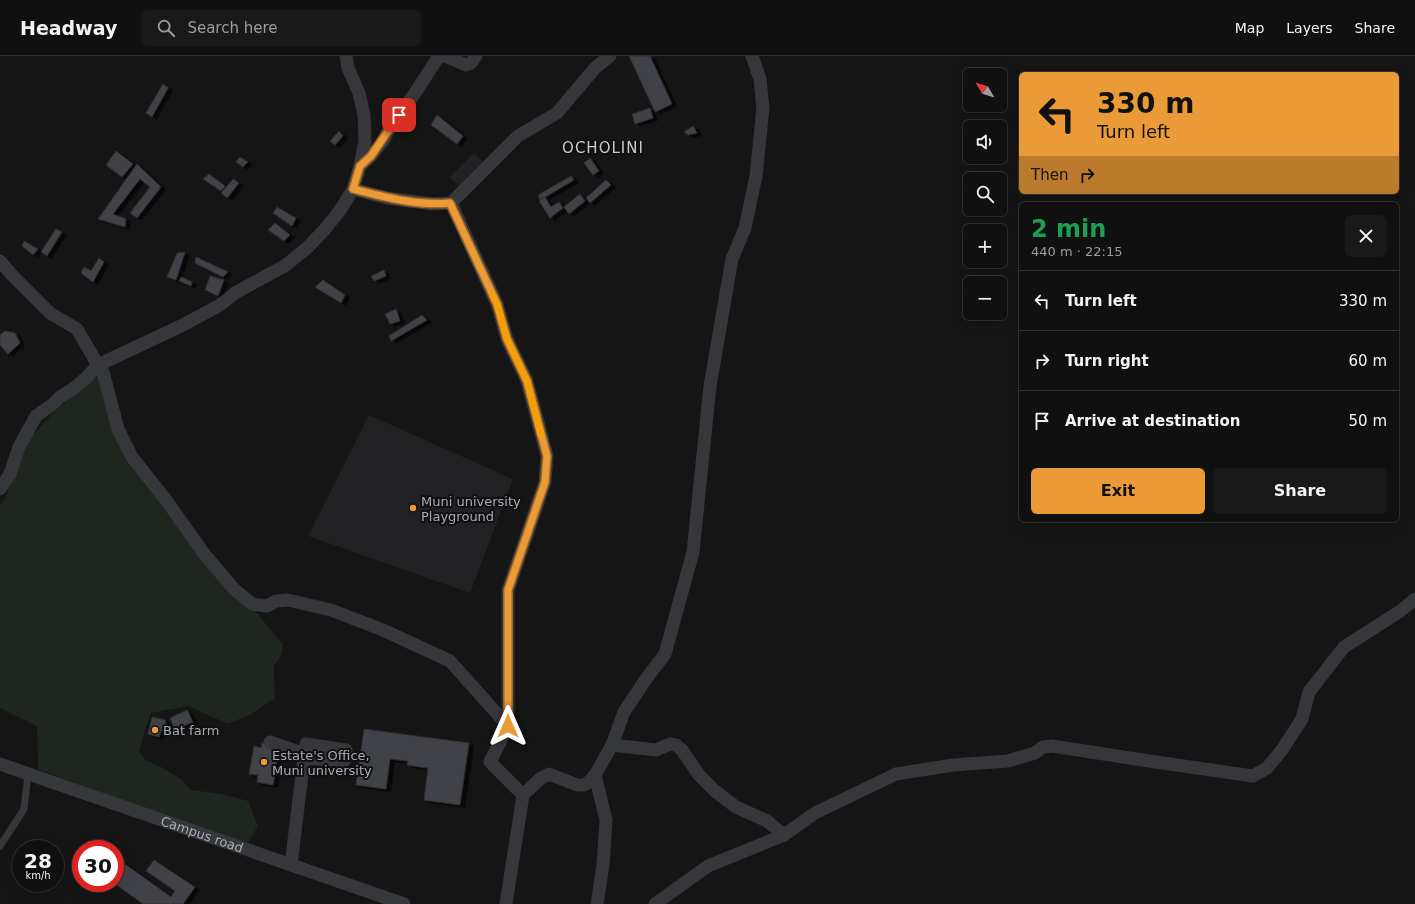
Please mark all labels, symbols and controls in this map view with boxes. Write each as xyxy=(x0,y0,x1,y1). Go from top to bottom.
search box xyxy=(141,10,421,46)
text: Headway xyxy=(20,17,117,39)
icon: search xyxy=(155,17,177,39)
text: Search here xyxy=(187,19,278,37)
text: Map xyxy=(1235,20,1264,36)
text: Layers xyxy=(1286,20,1333,36)
text: Share xyxy=(1355,20,1395,36)
north arrow xyxy=(963,68,1007,112)
map controls xyxy=(963,68,1007,320)
text: 330 m xyxy=(1097,87,1194,120)
icon: left xyxy=(1031,88,1083,140)
pin xyxy=(382,98,416,132)
icon: arrive xyxy=(388,104,410,126)
button: sound xyxy=(963,120,1007,164)
text: Turn left xyxy=(1097,121,1170,142)
district label: OCHOLINI xyxy=(562,139,644,157)
icon: right xyxy=(1076,164,1098,186)
text: Then xyxy=(1031,166,1068,184)
button: search xyxy=(963,172,1007,216)
text: 2 min xyxy=(1031,215,1106,243)
button: close xyxy=(1345,215,1387,257)
button: + xyxy=(963,224,1007,268)
text: 440 m · 22:15 xyxy=(1031,244,1122,259)
button: − xyxy=(963,276,1007,320)
icon: left xyxy=(1031,290,1053,312)
text: Turn left xyxy=(1065,292,1137,310)
text: 330 m xyxy=(1339,292,1387,310)
icon: right xyxy=(1031,350,1053,372)
text: Turn right xyxy=(1065,352,1149,370)
text: 60 m xyxy=(1349,352,1387,370)
icon: arrive xyxy=(1031,410,1053,432)
text: Arrive at destination xyxy=(1065,412,1240,430)
text: 50 m xyxy=(1349,412,1387,430)
button: Exit xyxy=(1031,468,1205,514)
button: Share xyxy=(1213,468,1387,514)
place label: Muni university Playground xyxy=(421,494,521,524)
marker: Muni university Playground xyxy=(408,503,418,513)
position arrow xyxy=(487,705,529,747)
place label: Bat farm xyxy=(163,723,219,738)
marker: Bat farm xyxy=(150,725,160,735)
place label: Estate's Office, Muni university xyxy=(272,748,372,778)
marker: Estate's Office, Muni university xyxy=(259,757,269,767)
street label: Campus road xyxy=(159,813,245,855)
speed limit sign: 30 xyxy=(72,840,124,892)
text: 28 xyxy=(24,849,52,873)
text: km/h xyxy=(25,870,51,881)

